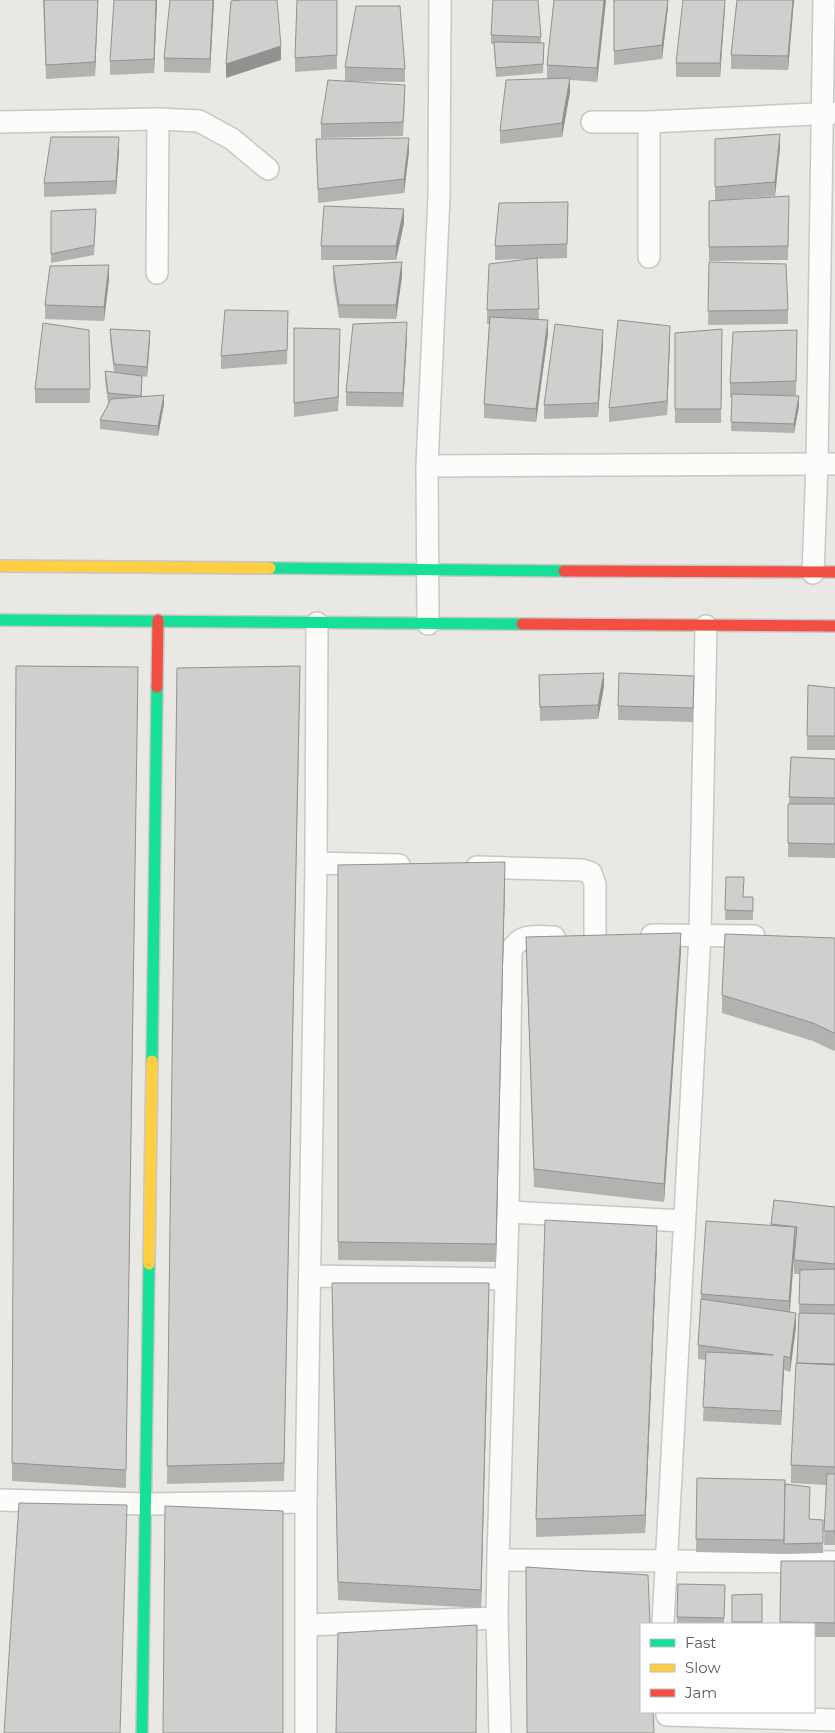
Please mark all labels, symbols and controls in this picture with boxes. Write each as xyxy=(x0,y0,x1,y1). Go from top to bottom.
legend xyxy=(640,1623,815,1713)
text: Fast xyxy=(685,1633,716,1652)
text: Slow xyxy=(685,1658,721,1677)
text: Jam xyxy=(684,1683,717,1702)

